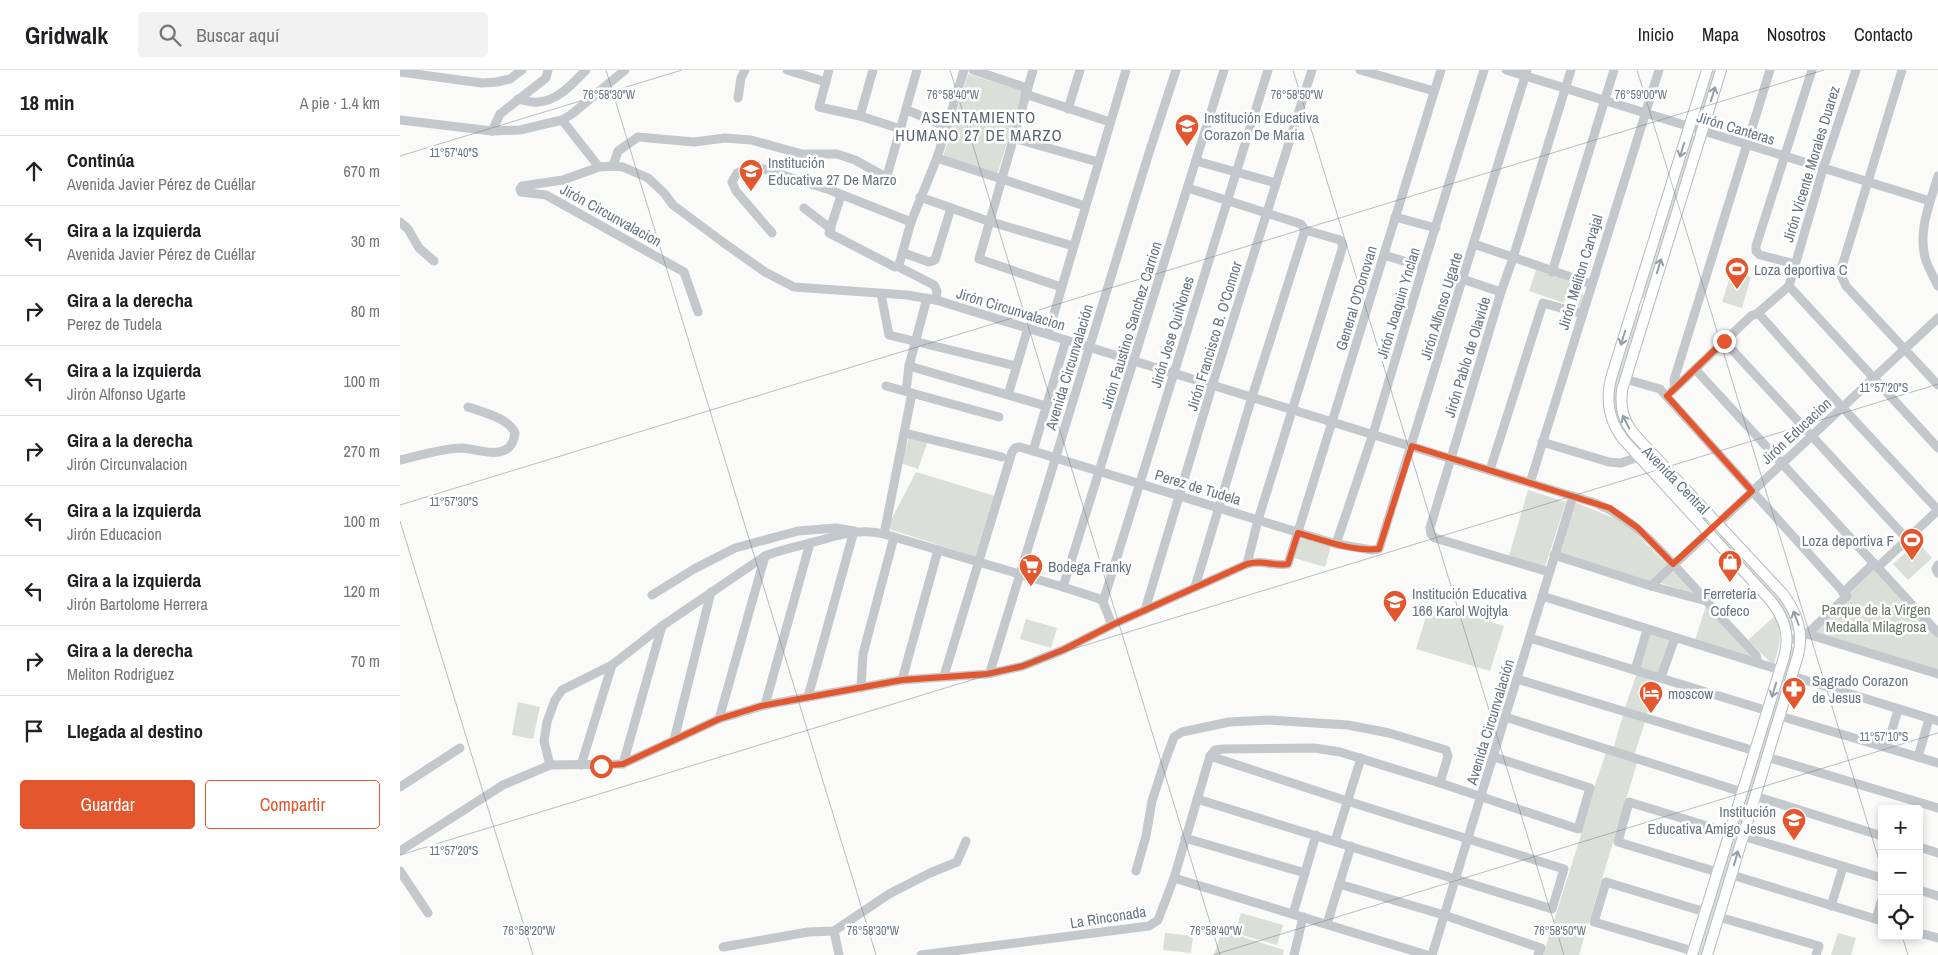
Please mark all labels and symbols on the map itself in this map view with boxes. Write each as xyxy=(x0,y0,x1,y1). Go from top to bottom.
street label: Jirón Vicente Morales Duarez xyxy=(1777,83,1845,245)
text: 76°58'30"W xyxy=(583,87,636,103)
text: 76°58'40"W xyxy=(927,87,980,103)
text: 76°58'50"W xyxy=(1271,87,1324,103)
text: 76°59'00"W xyxy=(1615,87,1668,103)
one-way arrow xyxy=(1709,87,1719,103)
district label: ASENTAMIENTO HUMANO 27 DE MARZO xyxy=(895,106,1063,146)
street label: Jirón Canteras xyxy=(1694,106,1778,150)
place label: Institución Educativa Corazon De Maria xyxy=(1204,107,1319,145)
school or university icon: Institución Educativa Corazon De Maria xyxy=(1174,113,1200,147)
one-way arrow xyxy=(1676,142,1686,158)
text: 11°57'40"S xyxy=(430,145,479,161)
place label: Institución Educativa 27 De Marzo xyxy=(768,152,897,190)
school or university icon: Institución Educativa 27 De Marzo xyxy=(738,158,764,192)
street label: Jirón Circunvalacion xyxy=(557,178,665,252)
street label: Jirón Meliton Carvajal xyxy=(1552,212,1608,332)
street label: Jirón Faustino Sanchez Carrion xyxy=(1096,239,1166,411)
street label: General O'Donovan xyxy=(1330,243,1382,353)
street label: Jirón Joaquin Ynclan xyxy=(1371,245,1425,361)
street label: Jirón Alfonso Ugarte xyxy=(1415,249,1467,362)
sports icon: Loza deportiva C xyxy=(1724,256,1750,290)
one-way arrow xyxy=(1655,258,1665,274)
street label: Jirón Francisco B. O'Connor xyxy=(1181,259,1247,413)
place label: Loza deportiva C xyxy=(1754,259,1848,280)
street label: Jirón Jose QuiÑones xyxy=(1145,274,1199,390)
street label: Jirón Circunvalacion xyxy=(954,282,1068,336)
street label: Jirón Pablo de Olavide xyxy=(1439,294,1495,420)
street label: Avenida Circunvalación xyxy=(1040,302,1098,433)
one-way arrow xyxy=(1618,330,1627,346)
route end xyxy=(1713,330,1736,353)
text: 11°57'20"S xyxy=(1860,380,1909,396)
street label: Jirón Educacion xyxy=(1756,393,1836,469)
one-way arrow xyxy=(1621,415,1630,430)
street label: Avenida Central xyxy=(1637,440,1714,519)
street label: Perez de Tudela xyxy=(1152,464,1244,510)
text: 11°57'30"S xyxy=(430,494,479,510)
sports icon: Loza deportiva F xyxy=(1899,527,1925,561)
place label: Loza deportiva F xyxy=(1802,530,1894,551)
shop icon: Ferretería Cofeco xyxy=(1717,549,1743,583)
supermarket icon: Bodega Franky xyxy=(1018,553,1044,587)
place label: Bodega Franky xyxy=(1048,556,1132,577)
place label: Institución Educativa 166 Karol Wojtyla xyxy=(1412,583,1527,621)
place label: Ferretería Cofeco xyxy=(1703,583,1757,621)
school or university icon: Institución Educativa 166 Karol Wojtyla xyxy=(1382,589,1408,623)
park label: Parque de la Virgen Medalla Milagrosa xyxy=(1821,599,1931,637)
one-way arrow xyxy=(1791,611,1801,626)
street label: Avenida Circunvalación xyxy=(1461,657,1519,788)
place label: Sagrado Corazon de Jesus xyxy=(1812,670,1908,708)
pharmacy icon: Sagrado Corazon de Jesus xyxy=(1781,676,1807,710)
hotel icon: moscow xyxy=(1638,680,1664,714)
one-way arrow xyxy=(1769,682,1778,697)
place label: moscow xyxy=(1668,683,1713,704)
text: 11°57'10"S xyxy=(1860,729,1909,745)
route start xyxy=(590,755,613,778)
place label: Institución Educativa Amigo Jesus xyxy=(1647,801,1776,839)
school or university icon: Institución Educativa Amigo Jesus xyxy=(1781,807,1807,841)
text: 11°57'20"S xyxy=(430,843,479,859)
one-way arrow xyxy=(1732,850,1742,866)
street label: La Rinconada xyxy=(1069,901,1148,933)
text: 76°58'20"W xyxy=(503,923,556,939)
text: 76°58'30"W xyxy=(847,923,900,939)
text: 76°58'40"W xyxy=(1190,923,1243,939)
text: 76°58'50"W xyxy=(1534,923,1587,939)

